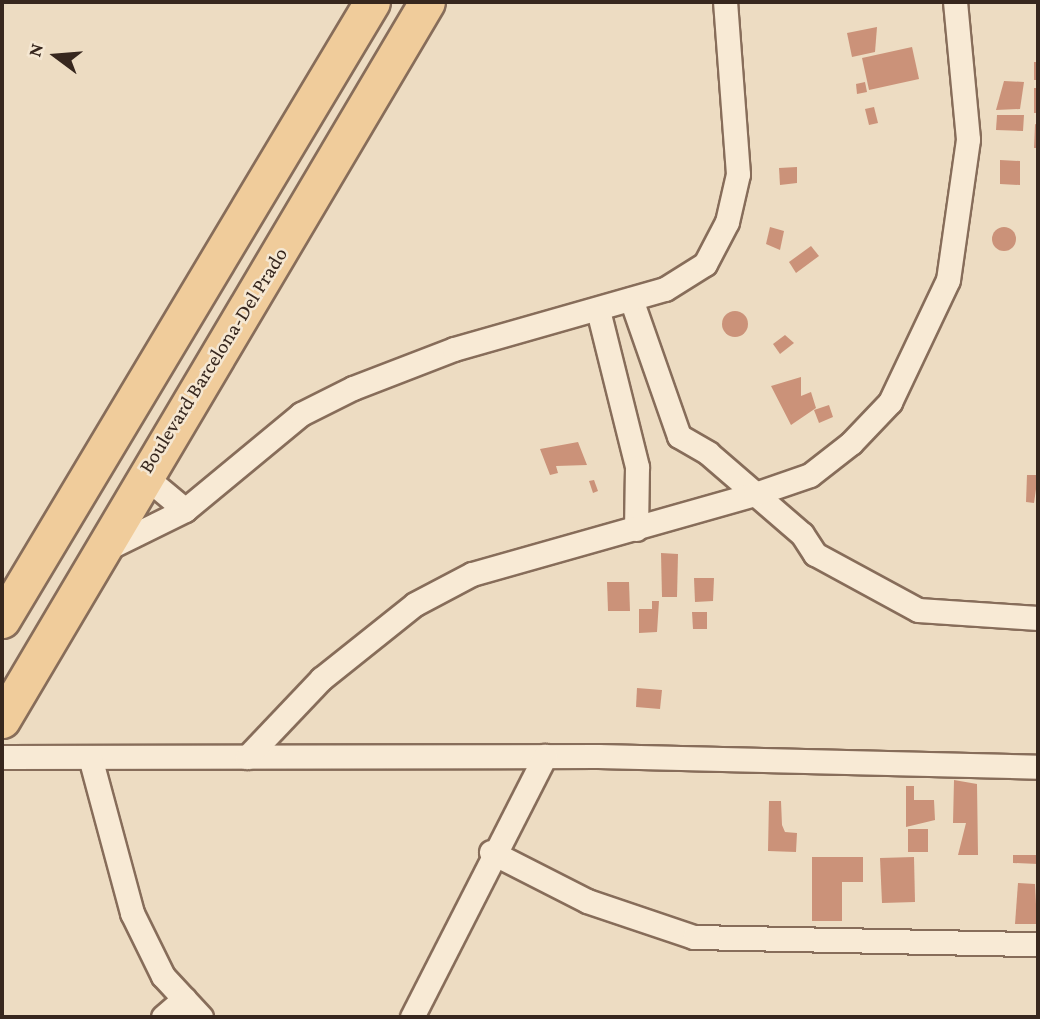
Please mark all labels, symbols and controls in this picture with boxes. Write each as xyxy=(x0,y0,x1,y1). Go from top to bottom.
north arrow xyxy=(21,21,91,91)
text: N xyxy=(23,41,47,59)
street label: Boulevard Barcelona-Del Prado xyxy=(133,243,293,477)

